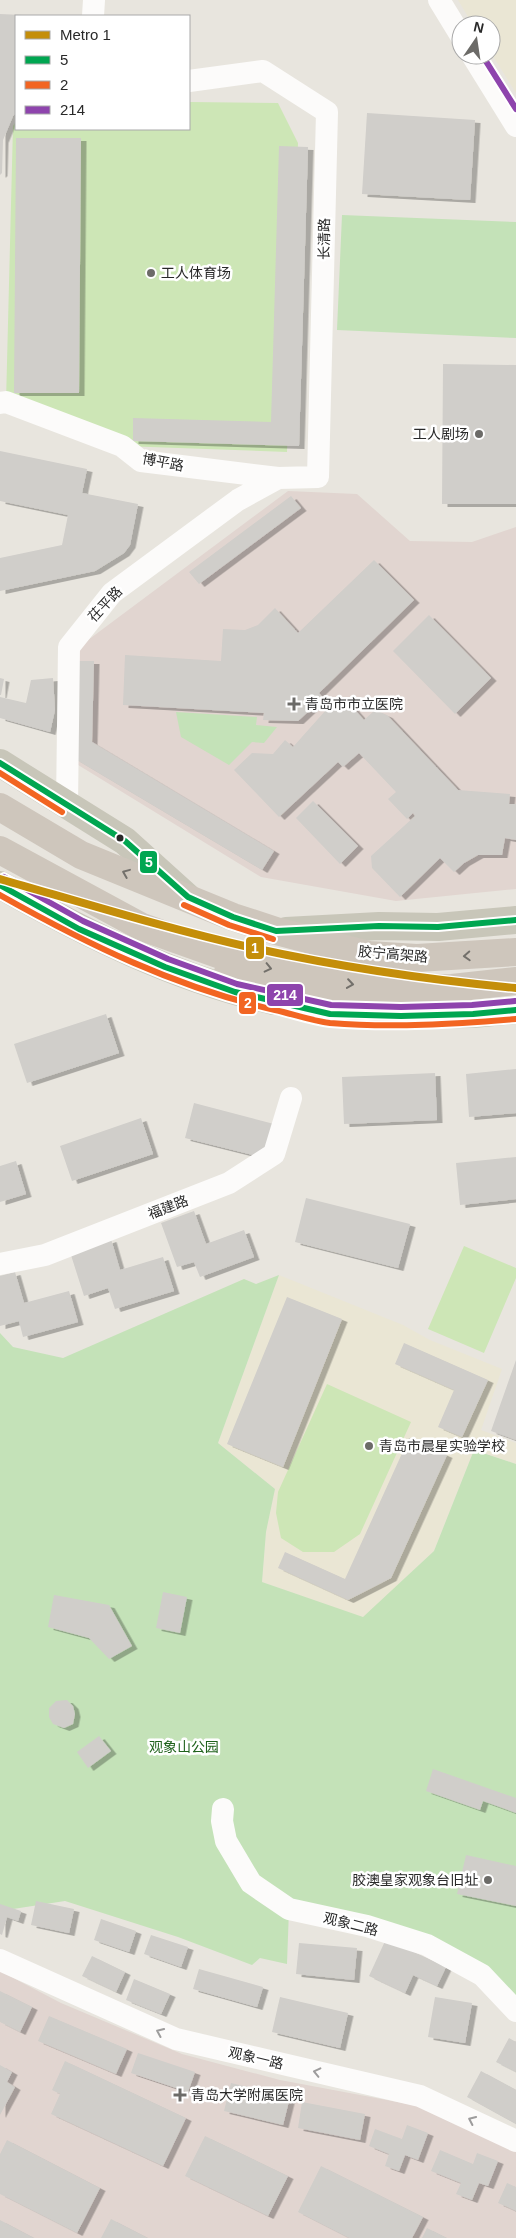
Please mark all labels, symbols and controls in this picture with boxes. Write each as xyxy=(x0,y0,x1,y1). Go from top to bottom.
legend xyxy=(15,15,190,130)
north arrow xyxy=(451,15,501,65)
text: N xyxy=(472,18,486,36)
text: Metro 1 xyxy=(60,26,111,43)
text: 5 xyxy=(60,51,68,68)
text: 2 xyxy=(60,76,68,93)
text: 214 xyxy=(60,101,85,118)
street label: 长清路 xyxy=(316,218,332,260)
place label: 工人体育场 xyxy=(161,265,231,281)
marker: 工人体育场 xyxy=(145,267,157,279)
place label: 工人剧场 xyxy=(413,426,469,442)
marker: 工人剧场 xyxy=(473,428,485,440)
street label: 博平路 xyxy=(141,450,185,474)
street label: 茌平路 xyxy=(85,583,125,625)
place label: 青岛市市立医院 xyxy=(305,696,403,712)
marker: 青岛市市立医院 xyxy=(287,697,301,711)
unlabelled marker xyxy=(115,833,125,843)
line badge: 5 xyxy=(139,850,158,874)
text: 5 xyxy=(145,854,153,870)
one-way arrow xyxy=(122,869,131,879)
line badge: 1 xyxy=(245,936,265,960)
text: 1 xyxy=(251,940,259,956)
street label: 胶宁高架路 xyxy=(357,943,429,965)
one-way arrow xyxy=(463,950,471,961)
one-way arrow xyxy=(263,962,272,973)
one-way arrow xyxy=(346,978,355,988)
line badge: 214 xyxy=(266,983,304,1007)
text: 214 xyxy=(273,987,297,1003)
line badge: 2 xyxy=(238,991,257,1015)
text: 2 xyxy=(244,995,252,1011)
street label: 福建路 xyxy=(146,1192,190,1222)
place label: 青岛市晨星实验学校 xyxy=(379,1438,505,1454)
marker: 青岛市晨星实验学校 xyxy=(363,1440,375,1452)
park label: 观象山公园 xyxy=(149,1739,219,1755)
place label: 胶澳皇家观象台旧址 xyxy=(352,1872,478,1888)
marker: 胶澳皇家观象台旧址 xyxy=(482,1874,494,1886)
street label: 观象二路 xyxy=(322,1909,380,1939)
one-way arrow xyxy=(156,2028,165,2038)
street label: 观象一路 xyxy=(227,2044,285,2072)
one-way arrow xyxy=(313,2067,322,2078)
place label: 青岛大学附属医院 xyxy=(191,2087,303,2103)
marker: 青岛大学附属医院 xyxy=(173,2088,187,2102)
one-way arrow xyxy=(468,2116,477,2127)

